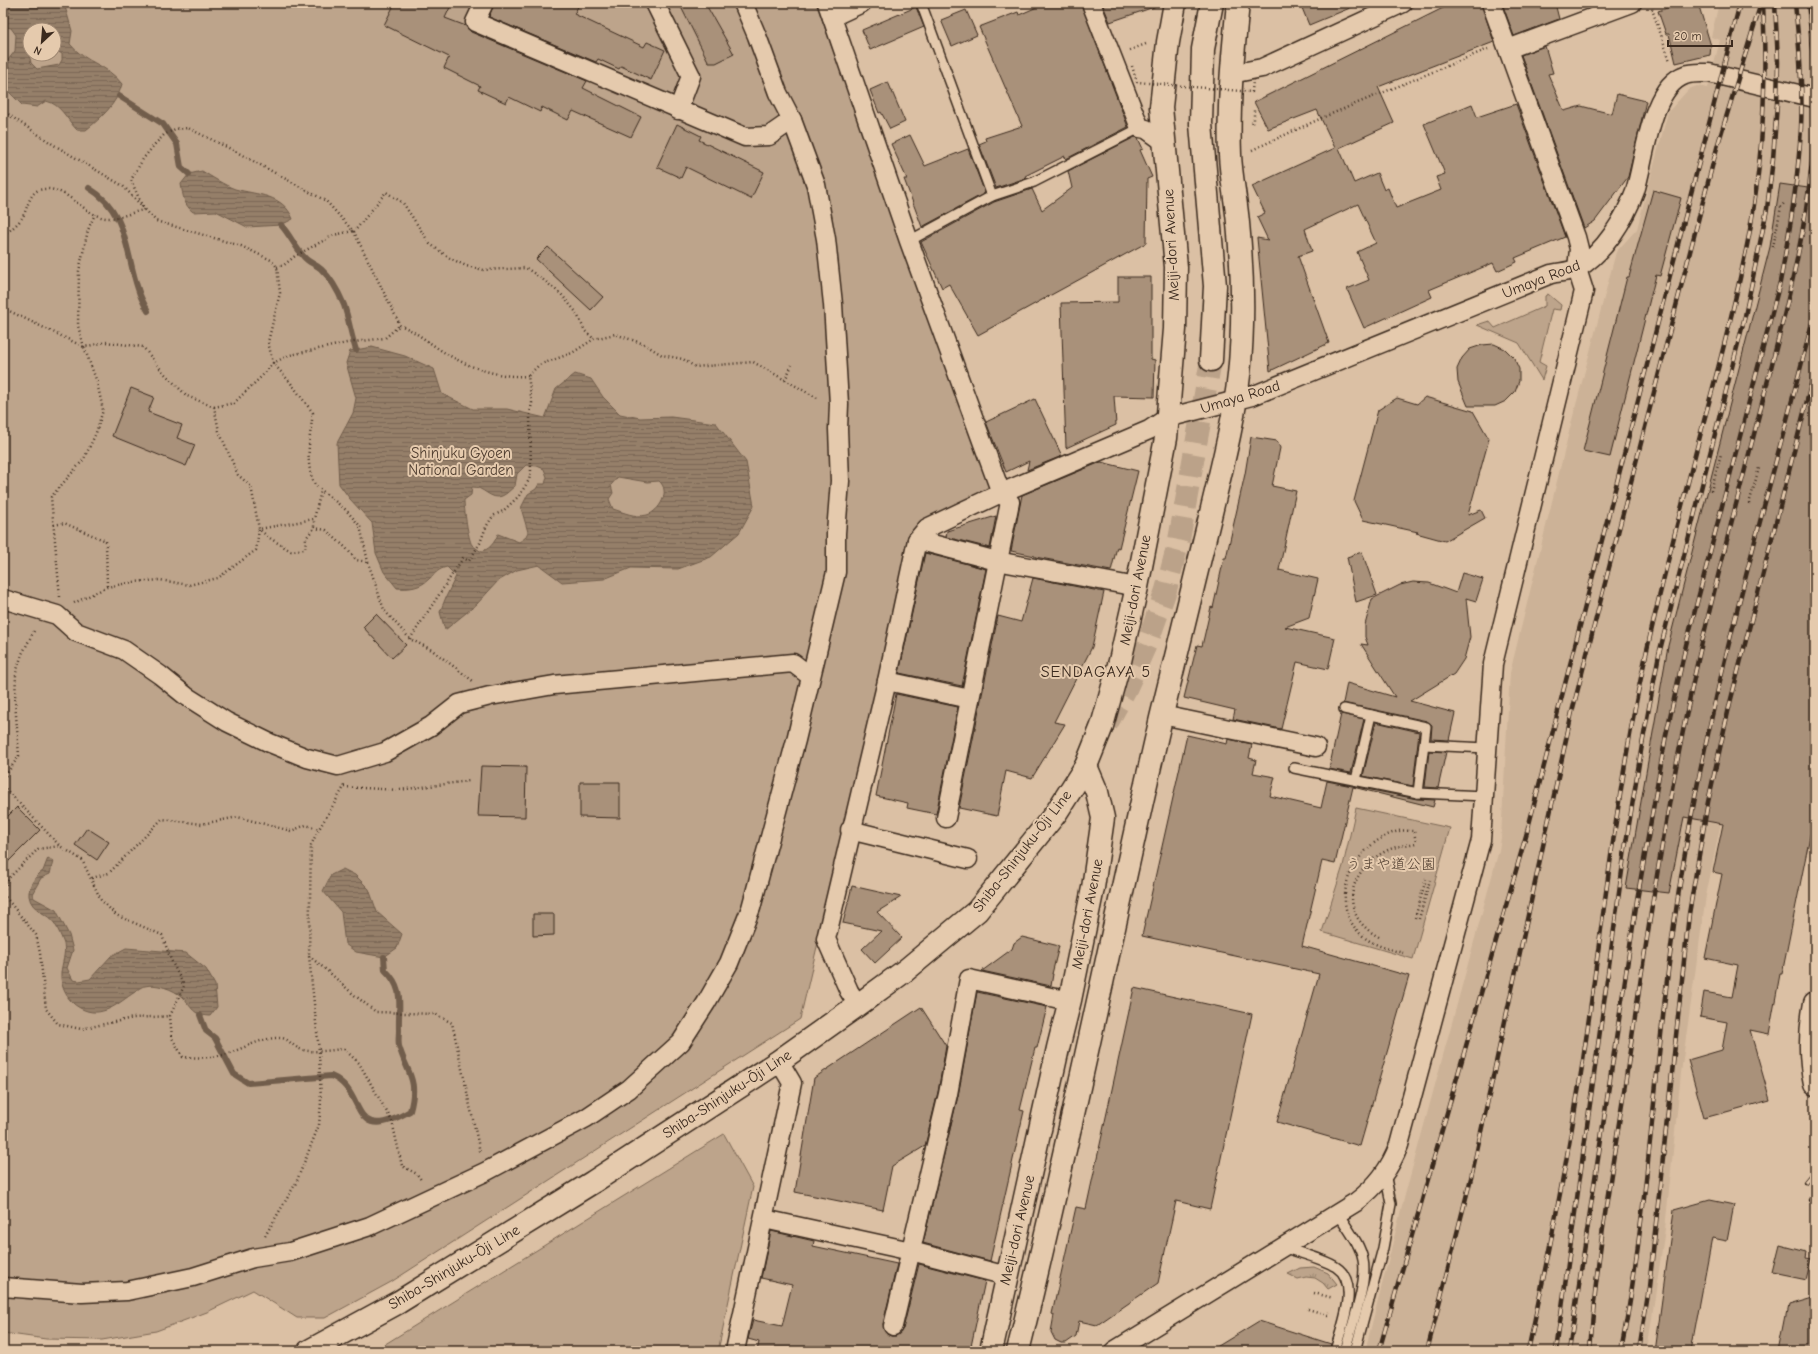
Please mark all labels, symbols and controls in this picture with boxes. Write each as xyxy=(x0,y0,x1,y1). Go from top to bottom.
north arrow xyxy=(22,22,62,62)
scale bar xyxy=(1668,22,1732,48)
text: 20 m xyxy=(1674,29,1702,43)
text: N xyxy=(32,43,44,58)
street label: Meiji-dori Avenue xyxy=(1159,188,1183,302)
street label: Umaya Road xyxy=(1499,256,1583,302)
street label: Umaya Road xyxy=(1198,376,1282,418)
park label: Shinjuku Gyoen National Garden xyxy=(408,444,514,479)
street label: Meiji-dori Avenue xyxy=(1115,533,1155,647)
district label: SENDAGAYA 5 xyxy=(1041,663,1151,681)
street label: Shiba-Shinjuku-Ōji Line xyxy=(969,786,1076,916)
park label: うまや道公園 xyxy=(1346,855,1436,873)
street label: Meiji-dori Avenue xyxy=(1067,857,1107,971)
street label: Shiba-Shinjuku-Ōji Line xyxy=(659,1045,795,1142)
street label: Meiji-dori Avenue xyxy=(996,1173,1039,1287)
street label: Shiba-Shinjuku-Ōji Line xyxy=(385,1220,523,1313)

